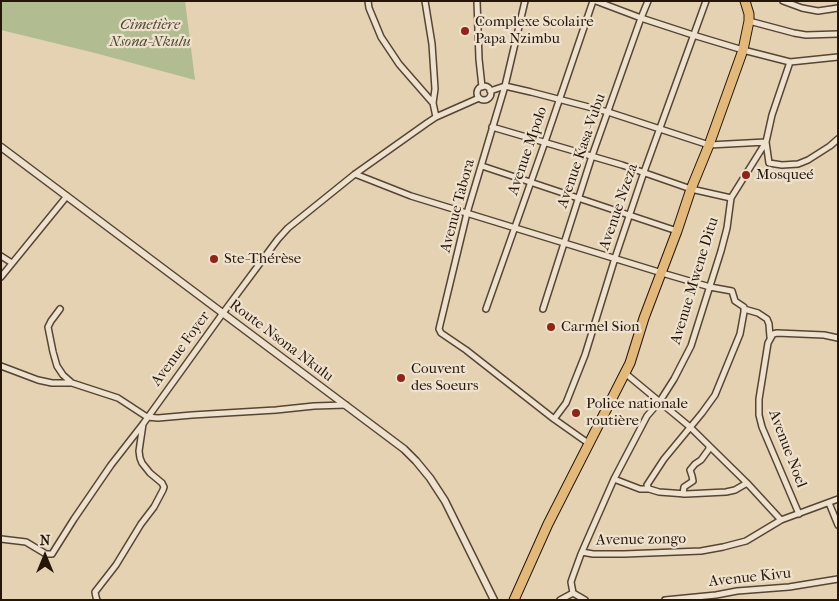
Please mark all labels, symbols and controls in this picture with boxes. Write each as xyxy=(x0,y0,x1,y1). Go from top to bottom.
place label: Complexe Scolaire Papa Nzimbu xyxy=(475,13,594,48)
park label: Cimetière Nsona-Nkulu xyxy=(109,16,191,51)
marker: Complexe Scolaire Papa Nzimbu xyxy=(459,25,471,37)
street label: Avenue Kasa-Vubu xyxy=(554,91,610,211)
street label: Avenue Mpolo xyxy=(504,104,552,198)
street label: Avenue Tabora xyxy=(437,157,479,255)
street label: Avenue Nzeza xyxy=(596,161,642,253)
place label: Mosqueé xyxy=(756,166,814,184)
marker: Mosqueé xyxy=(740,169,752,181)
street label: Avenue Mwene Ditu xyxy=(667,215,723,347)
place label: Ste-Thérèse xyxy=(224,250,301,268)
marker: Ste-Thérèse xyxy=(208,253,220,265)
street label: Route Nsona Nkulu xyxy=(225,296,337,386)
street label: Avenue Foyer xyxy=(148,308,214,390)
place label: Carmel Sion xyxy=(561,318,640,336)
marker: Carmel Sion xyxy=(545,321,557,333)
place label: Couvent des Soeurs xyxy=(411,360,478,395)
marker: Couvent des Soeurs xyxy=(395,372,407,384)
place label: Police nationale routière xyxy=(586,395,688,430)
marker: Police nationale routière xyxy=(570,407,582,419)
street label: Avenue Noel xyxy=(764,408,810,490)
street label: Avenue zongo xyxy=(596,530,686,550)
north arrow xyxy=(20,531,70,581)
text: N xyxy=(40,532,50,549)
street label: Avenue Kivu xyxy=(708,565,792,591)

